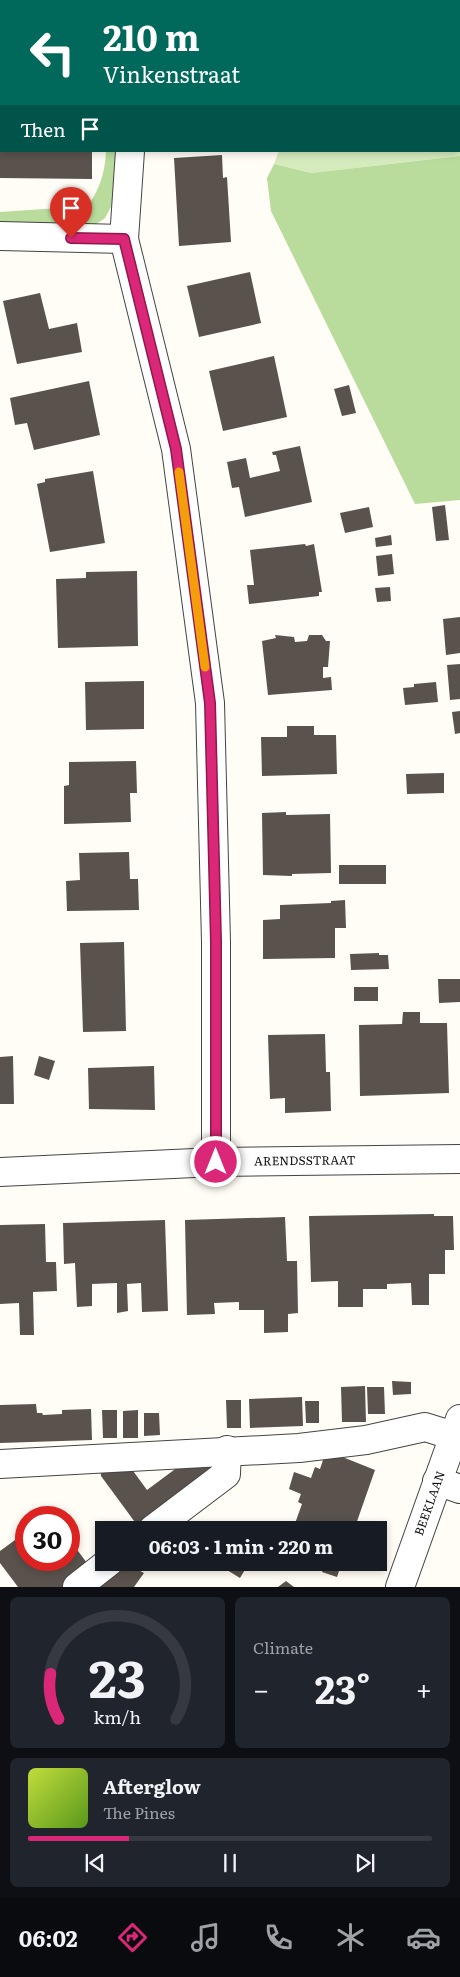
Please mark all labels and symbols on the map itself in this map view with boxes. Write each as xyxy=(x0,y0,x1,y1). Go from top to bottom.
pin xyxy=(50,187,92,238)
position arrow xyxy=(189,1135,241,1187)
street label: ARENDSSTRAAT xyxy=(254,1150,356,1170)
street label: BEEKLAAN xyxy=(409,1468,449,1538)
speed limit sign: 30 xyxy=(15,1506,80,1571)

